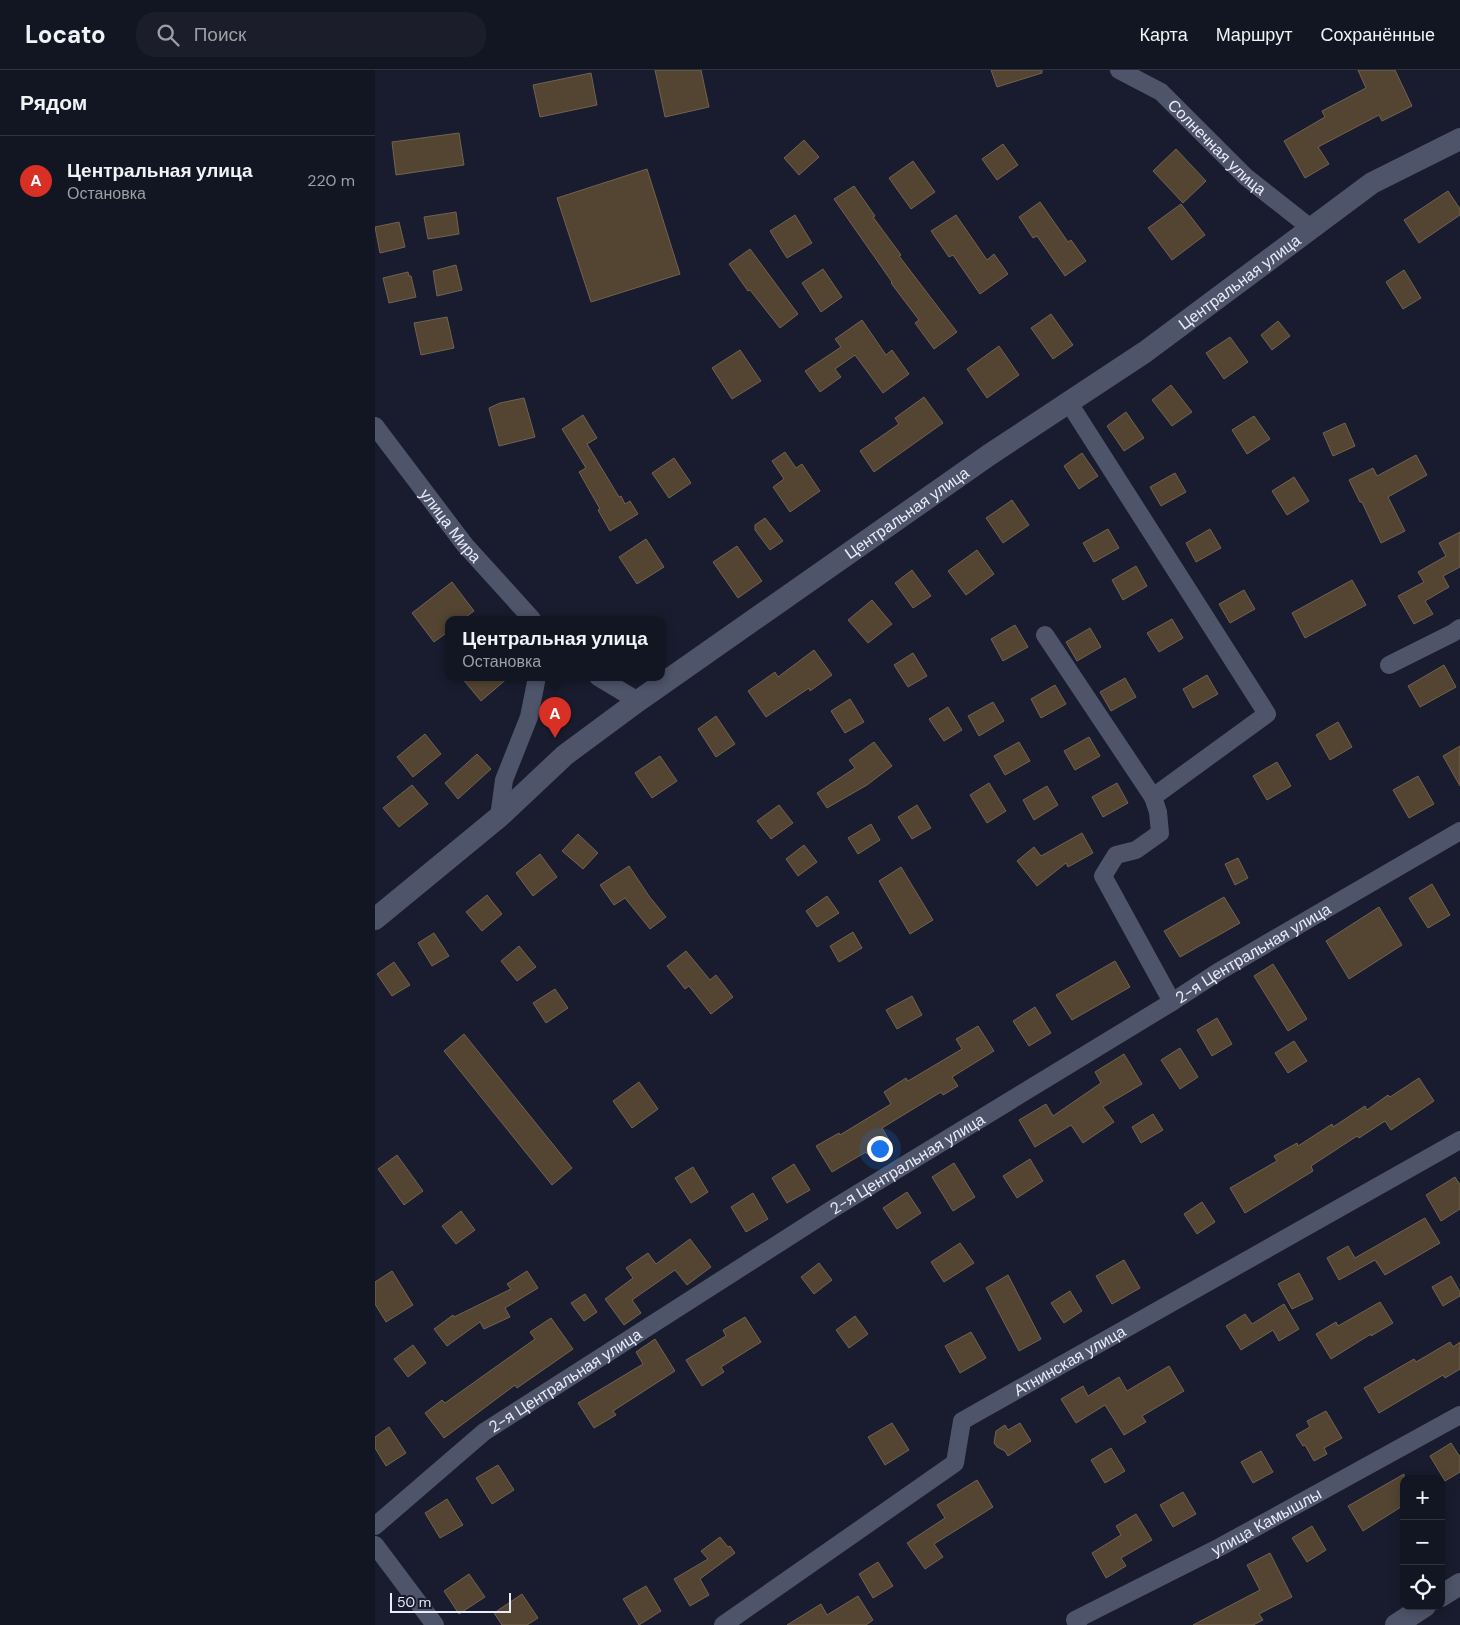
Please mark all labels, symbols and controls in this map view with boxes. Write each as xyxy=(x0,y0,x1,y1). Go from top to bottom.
search box xyxy=(136,12,486,57)
text: Locato xyxy=(25,19,106,50)
icon: search xyxy=(154,21,182,49)
text: Поиск xyxy=(194,22,246,47)
text: Карта xyxy=(1140,23,1188,47)
text: Маршрут xyxy=(1216,23,1292,47)
text: Сохранённые xyxy=(1320,23,1435,47)
text: Рядом xyxy=(20,89,87,117)
street label: Солнечная улица xyxy=(1163,94,1271,200)
text: Центральная улица xyxy=(67,158,253,183)
text: A xyxy=(30,170,42,191)
text: 220 m xyxy=(307,170,355,191)
text: Остановка xyxy=(67,183,146,204)
street label: Центральная улица xyxy=(1174,229,1305,334)
street label: Центральная улица xyxy=(840,462,973,564)
street label: улица Мира xyxy=(415,484,486,567)
popup xyxy=(445,616,665,681)
text: Центральная улица xyxy=(462,626,648,651)
text: Остановка xyxy=(462,651,541,672)
pin: A xyxy=(539,697,571,738)
street label: 2-я Центральная улица xyxy=(1171,898,1335,1008)
street label: 2-я Центральная улица xyxy=(826,1108,989,1219)
your location xyxy=(867,1136,893,1162)
street label: Атнинская улица xyxy=(1010,1320,1129,1400)
street label: 2-я Центральная улица xyxy=(484,1323,646,1437)
map controls xyxy=(1400,1475,1445,1610)
button: + xyxy=(1400,1475,1445,1520)
street label: улица Камышлы xyxy=(1208,1483,1325,1560)
button: − xyxy=(1400,1520,1445,1565)
button: locate xyxy=(1400,1565,1445,1610)
scale bar xyxy=(390,1590,511,1613)
text: 50 m xyxy=(397,1593,431,1611)

